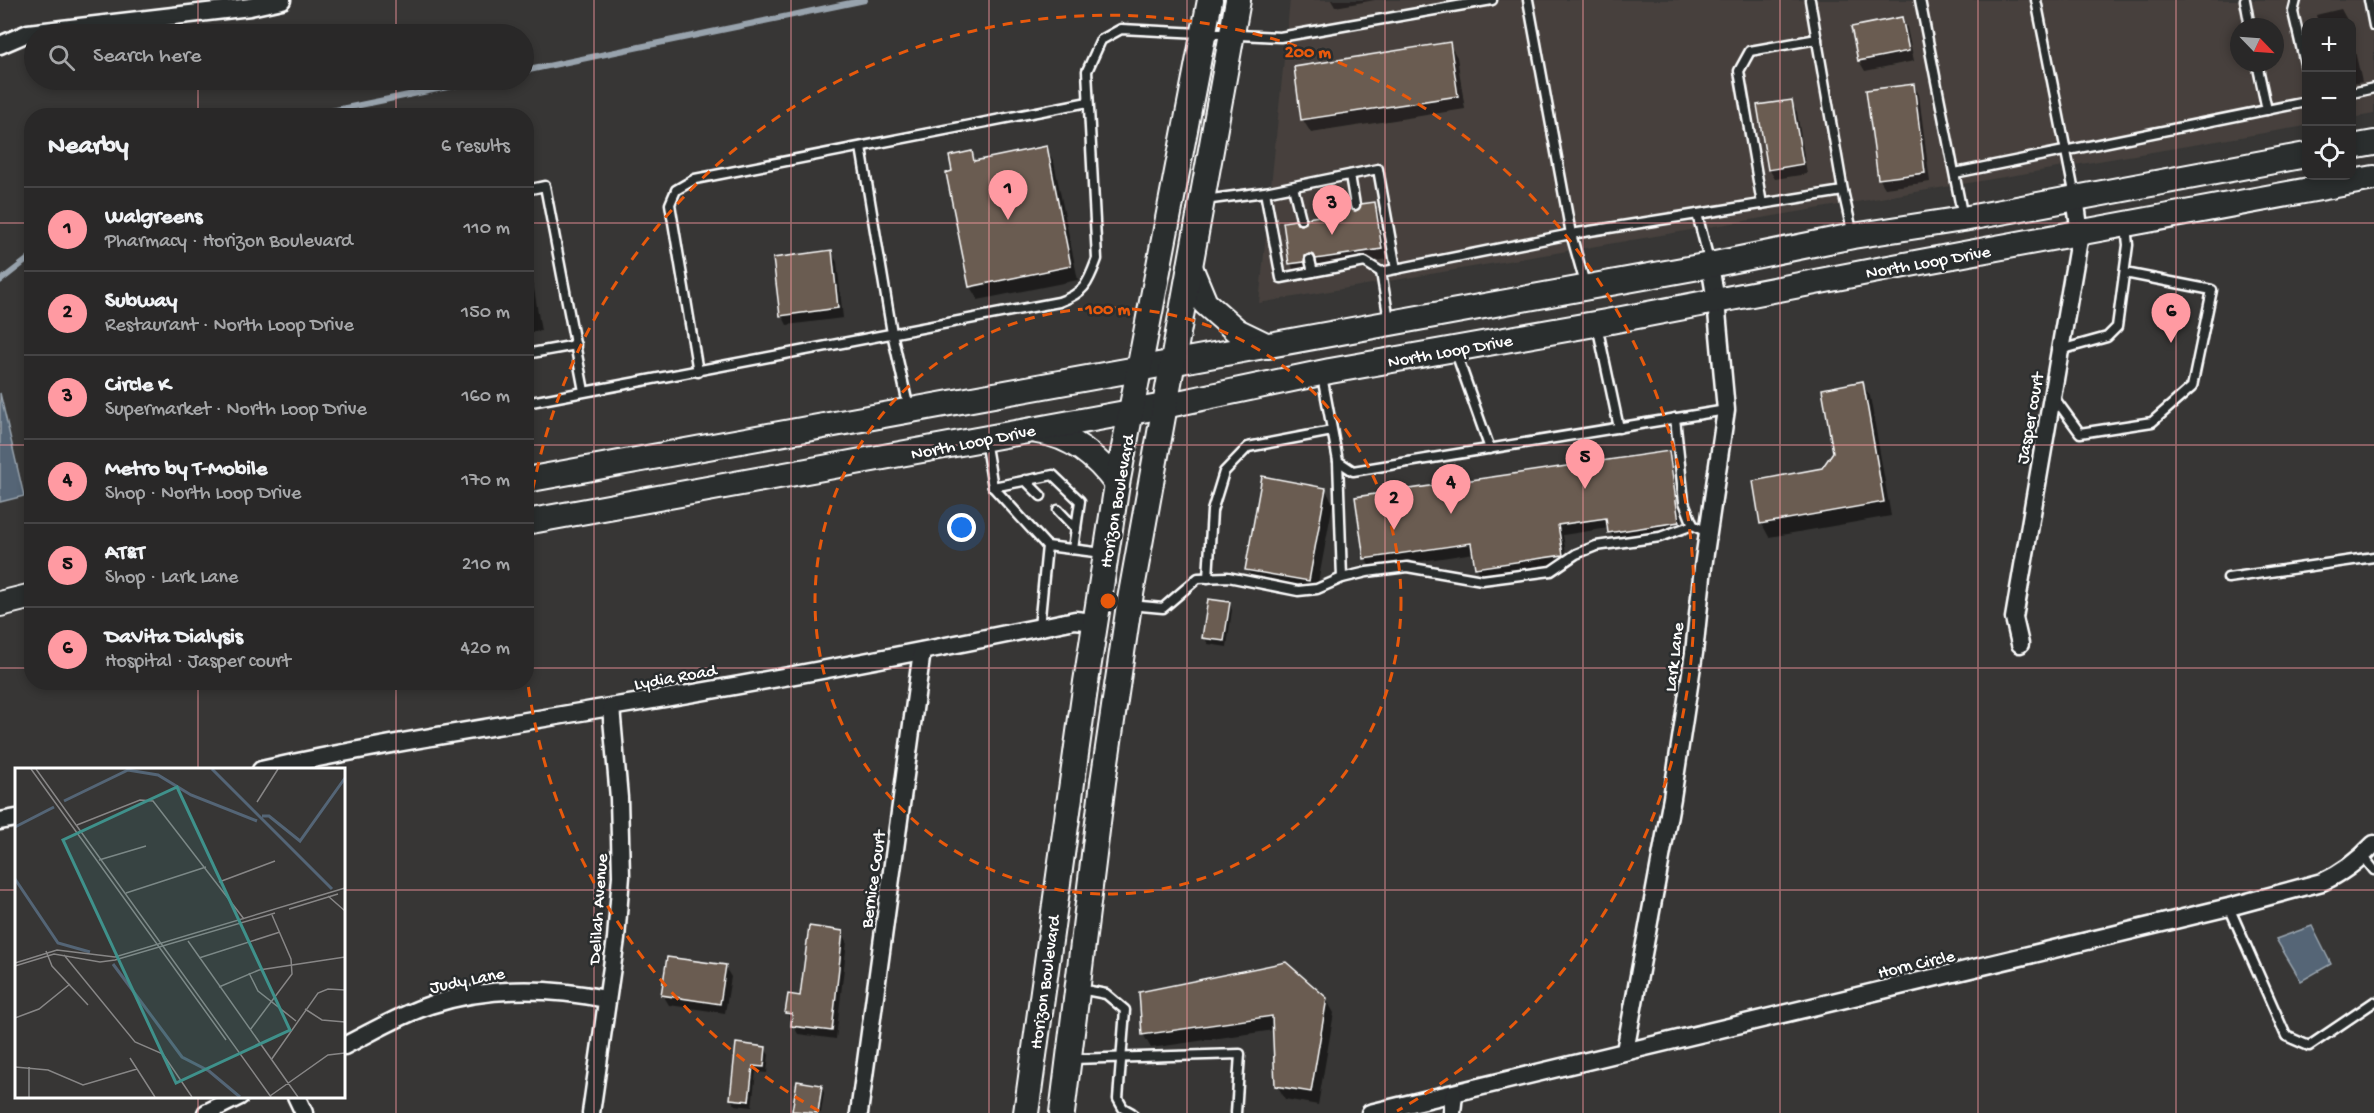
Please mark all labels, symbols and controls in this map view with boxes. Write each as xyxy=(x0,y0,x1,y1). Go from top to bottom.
north arrow xyxy=(2230,18,2284,72)
map controls xyxy=(2302,18,2356,180)
button: + xyxy=(2302,18,2356,72)
search box xyxy=(24,24,534,90)
icon: search xyxy=(45,41,78,74)
text: 200 m xyxy=(1285,43,1331,64)
text: Search here xyxy=(93,44,201,70)
button: − xyxy=(2302,72,2356,126)
button: locate xyxy=(2302,126,2356,180)
text: Nearby xyxy=(48,132,129,163)
text: 6 results xyxy=(441,136,510,159)
pin: 1 xyxy=(988,170,1028,220)
pin: 3 xyxy=(1312,186,1352,235)
text: Walgreens xyxy=(105,205,202,231)
text: 1 xyxy=(63,218,72,241)
text: 110 m xyxy=(464,218,510,241)
text: Pharmacy · Horizon Boulevard xyxy=(105,231,353,254)
street label: North Loop Drive xyxy=(1864,242,1993,285)
text: Subway xyxy=(105,289,177,315)
pin: 6 xyxy=(2152,294,2190,343)
text: 100 m xyxy=(1085,300,1131,321)
text: 2 xyxy=(63,302,72,325)
text: 150 m xyxy=(461,302,510,325)
text: Restaurant · North Loop Drive xyxy=(105,315,354,338)
street label: North Loop Drive xyxy=(1386,331,1515,374)
street label: Jasper court xyxy=(2013,369,2050,466)
text: Circle K xyxy=(105,373,170,399)
text: 3 xyxy=(62,386,73,409)
text: 160 m xyxy=(461,386,510,409)
text: Supermarket · North Loop Drive xyxy=(105,399,367,422)
street label: North Loop Drive xyxy=(909,421,1038,466)
street label: Horizon Boulevard xyxy=(1096,432,1141,570)
pin: 5 xyxy=(1566,440,1604,489)
text: Metro by T-Mobile xyxy=(105,457,267,483)
pin: 4 xyxy=(1432,464,1470,514)
text: 4 xyxy=(63,470,72,493)
text: 170 m xyxy=(461,470,510,493)
pin: 2 xyxy=(1374,480,1414,530)
text: Shop · North Loop Drive xyxy=(105,483,301,506)
your location xyxy=(947,513,976,542)
text: AT&T xyxy=(105,541,145,567)
text: 5 xyxy=(62,554,73,577)
text: 210 m xyxy=(462,554,510,577)
text: Shop · Lark Lane xyxy=(105,567,238,590)
centre of rings xyxy=(1098,591,1118,611)
street label: Lark Lane xyxy=(1661,621,1690,693)
text: DaVita Dialysis xyxy=(105,625,243,651)
text: 6 xyxy=(62,638,73,661)
text: 420 m xyxy=(460,638,510,661)
text: Hospital · Jasper court xyxy=(105,651,291,674)
street label: Lydia Road xyxy=(633,661,720,696)
inset map xyxy=(15,768,345,1098)
street label: Bernice Court xyxy=(857,828,892,930)
street label: Delilah Avenue xyxy=(585,852,614,966)
street label: Horizon Boulevard xyxy=(1027,913,1066,1051)
street label: Horn Circle xyxy=(1876,946,1958,984)
street label: Judy Lane xyxy=(428,964,508,999)

